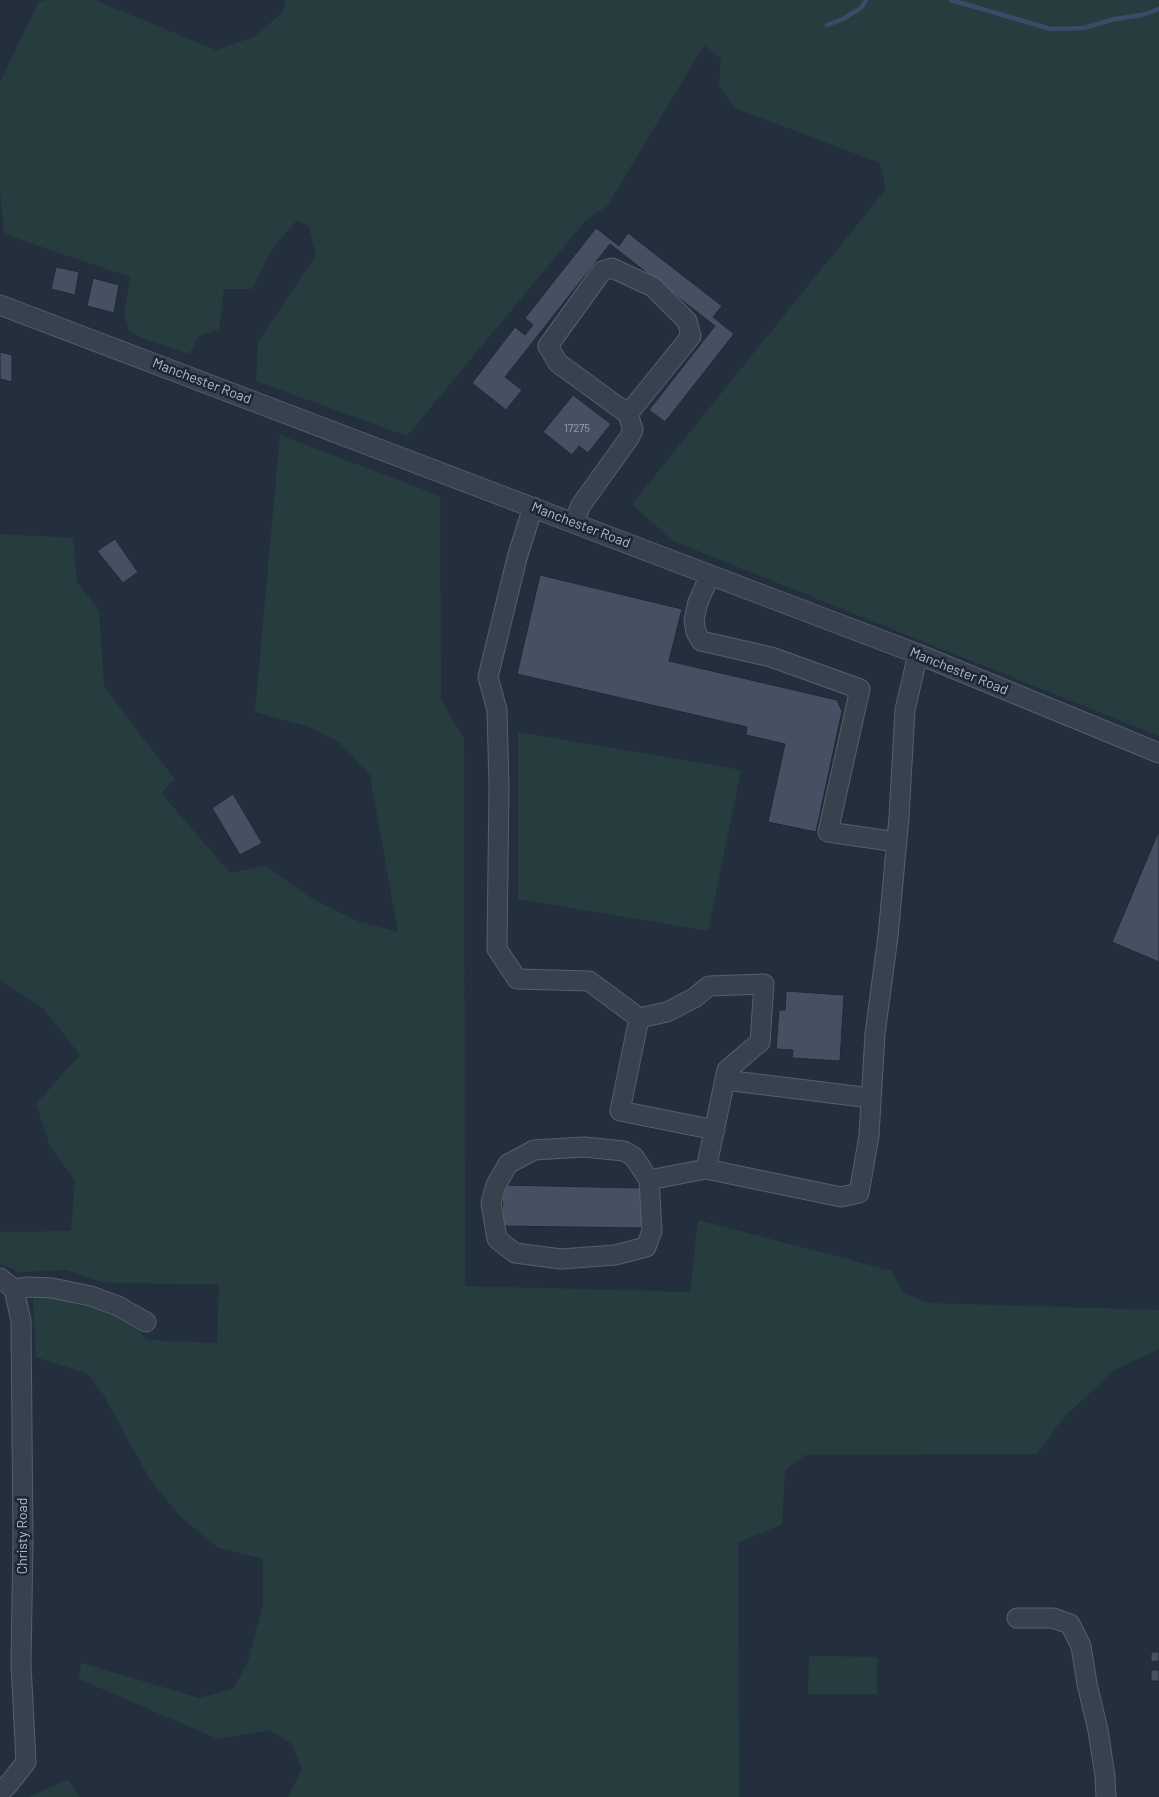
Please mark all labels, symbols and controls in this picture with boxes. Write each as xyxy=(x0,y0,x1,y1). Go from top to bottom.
street label: Manchester Road xyxy=(150,354,254,408)
house number: 17275 xyxy=(564,421,590,435)
street label: Manchester Road xyxy=(529,498,633,552)
street label: Manchester Road xyxy=(907,644,1011,698)
street label: Christy Road xyxy=(14,1498,30,1574)

